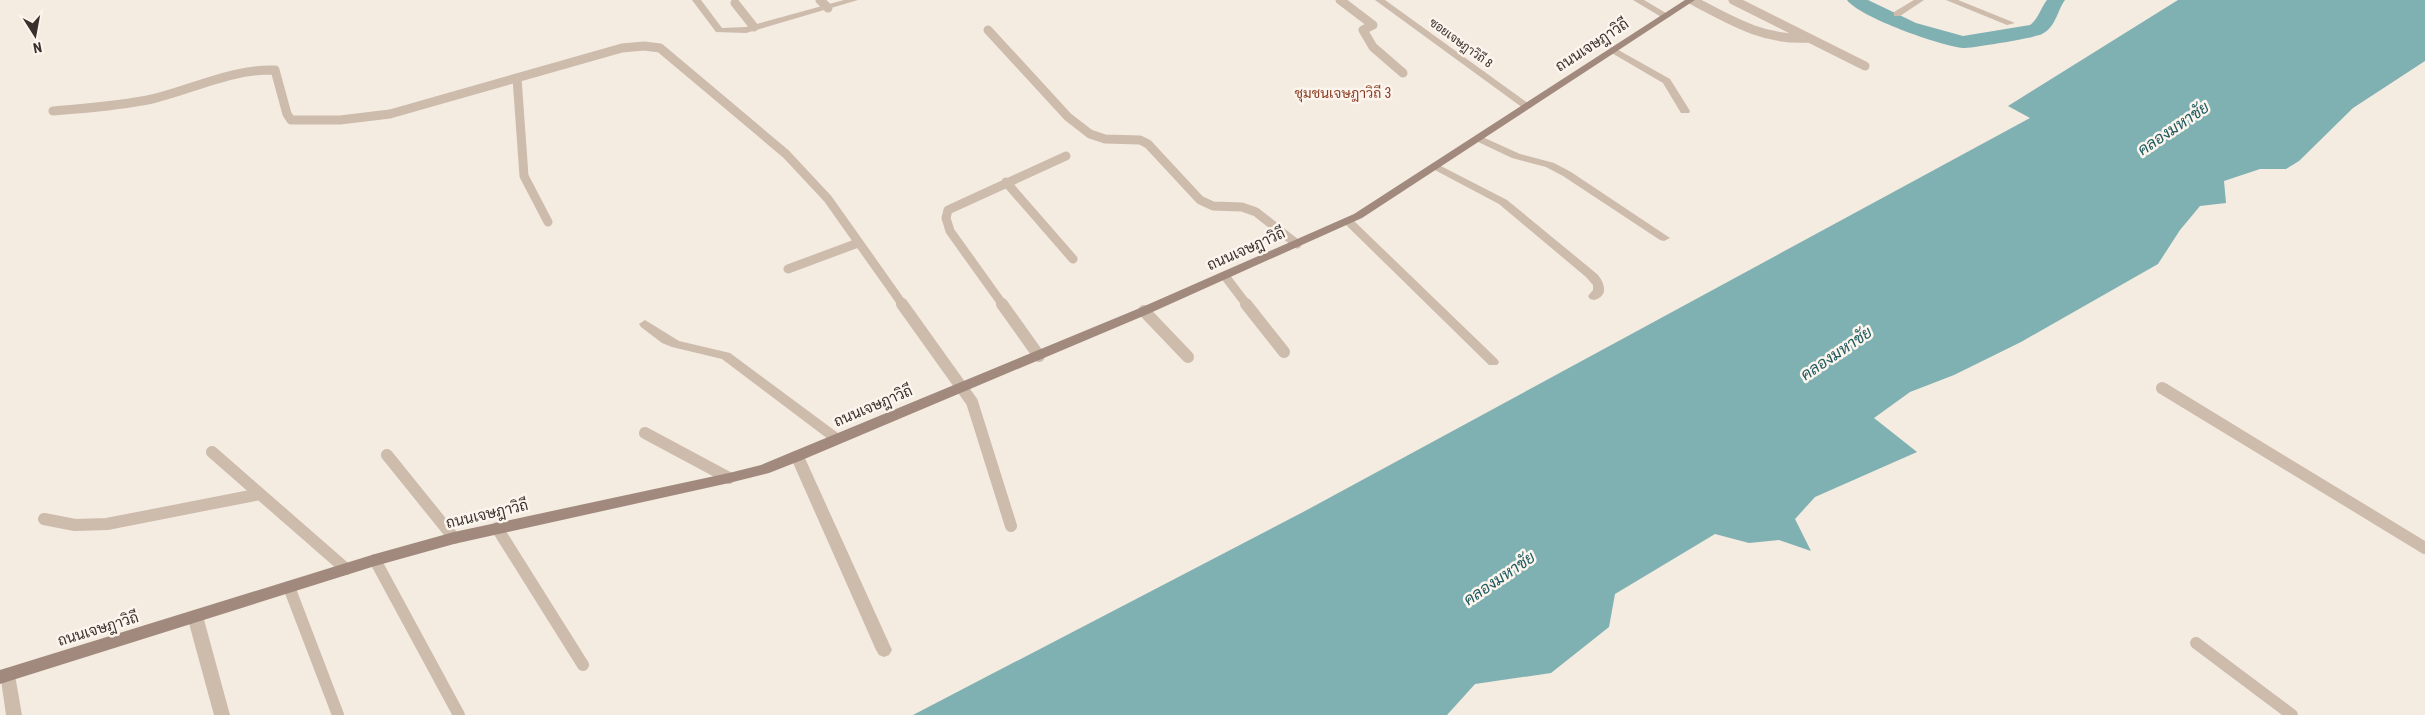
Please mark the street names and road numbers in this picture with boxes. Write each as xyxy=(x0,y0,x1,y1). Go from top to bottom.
street label: ถนนเจษฎาวิถี xyxy=(1551,14,1633,76)
street label: ซอยเจษฎาวิถี 8 xyxy=(1426,15,1496,71)
street label: ถนนเจษฎาวิถี xyxy=(1204,223,1288,275)
street label: ถนนเจษฎาวิถี xyxy=(831,380,915,432)
street label: ถนนเจษฎาวิถี xyxy=(444,495,530,533)
street label: ถนนเจษฎาวิถี xyxy=(55,607,141,651)

